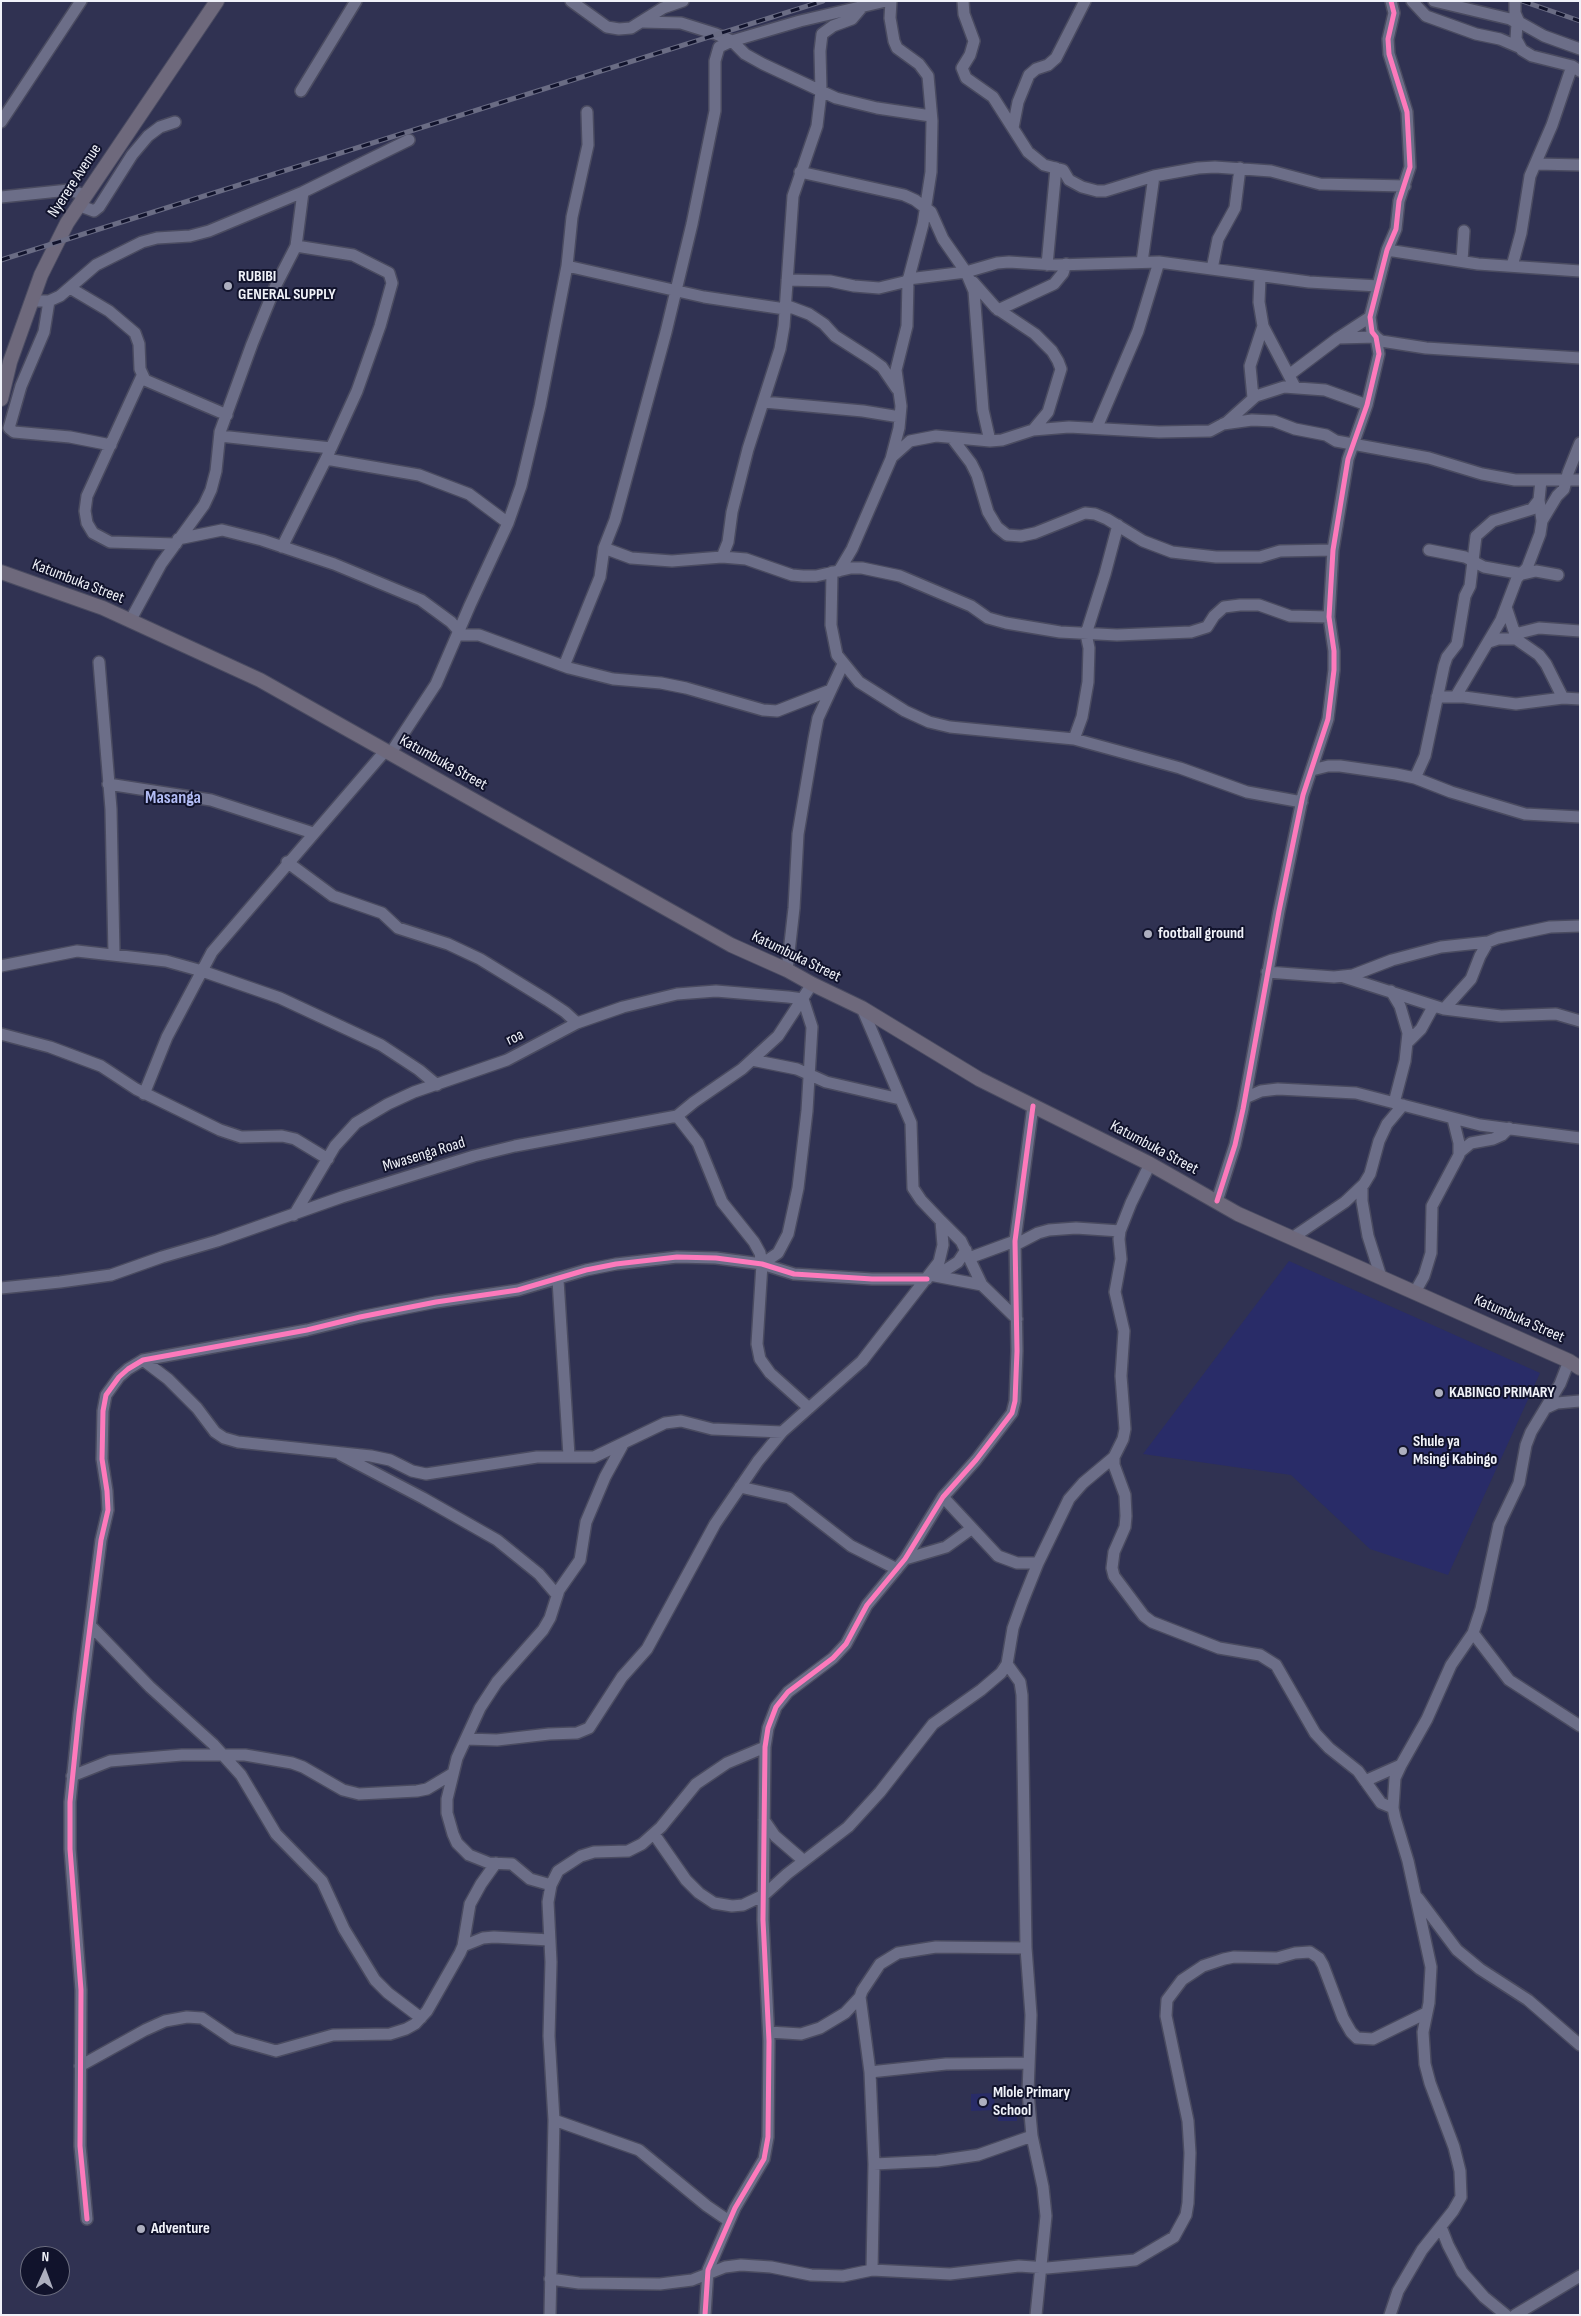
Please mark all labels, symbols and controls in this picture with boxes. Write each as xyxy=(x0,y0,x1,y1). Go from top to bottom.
street label: Nyerere Avenue xyxy=(44,141,106,221)
place label: RUBIBI GENERAL SUPPLY xyxy=(238,267,336,305)
marker: RUBIBI GENERAL SUPPLY xyxy=(222,280,234,292)
street label: Katumbuka Street xyxy=(29,556,127,608)
street label: Katumbuka Street xyxy=(396,731,490,795)
district label: Masanga xyxy=(145,787,201,809)
place label: football ground xyxy=(1158,924,1244,944)
street label: Katumbuka Street xyxy=(748,927,844,987)
marker: football ground xyxy=(1142,928,1154,940)
street label: roa xyxy=(503,1026,527,1050)
street label: Katumbuka Street xyxy=(1107,1117,1201,1179)
street label: Mwasenga Road xyxy=(381,1133,467,1177)
street label: Katumbuka Street xyxy=(1471,1290,1567,1348)
place label: KABINGO PRIMARY xyxy=(1449,1383,1555,1403)
marker: KABINGO PRIMARY xyxy=(1433,1387,1445,1399)
place label: Shule ya Msingi Kabingo xyxy=(1413,1432,1497,1470)
marker: Shule ya Msingi Kabingo xyxy=(1397,1445,1409,1457)
place label: Mlole Primary School xyxy=(993,2083,1070,2121)
marker: Mlole Primary School xyxy=(977,2096,989,2108)
place label: Adventure xyxy=(151,2219,210,2239)
marker: Adventure xyxy=(135,2223,147,2235)
north arrow xyxy=(20,2246,70,2296)
text: N xyxy=(41,2248,50,2265)

